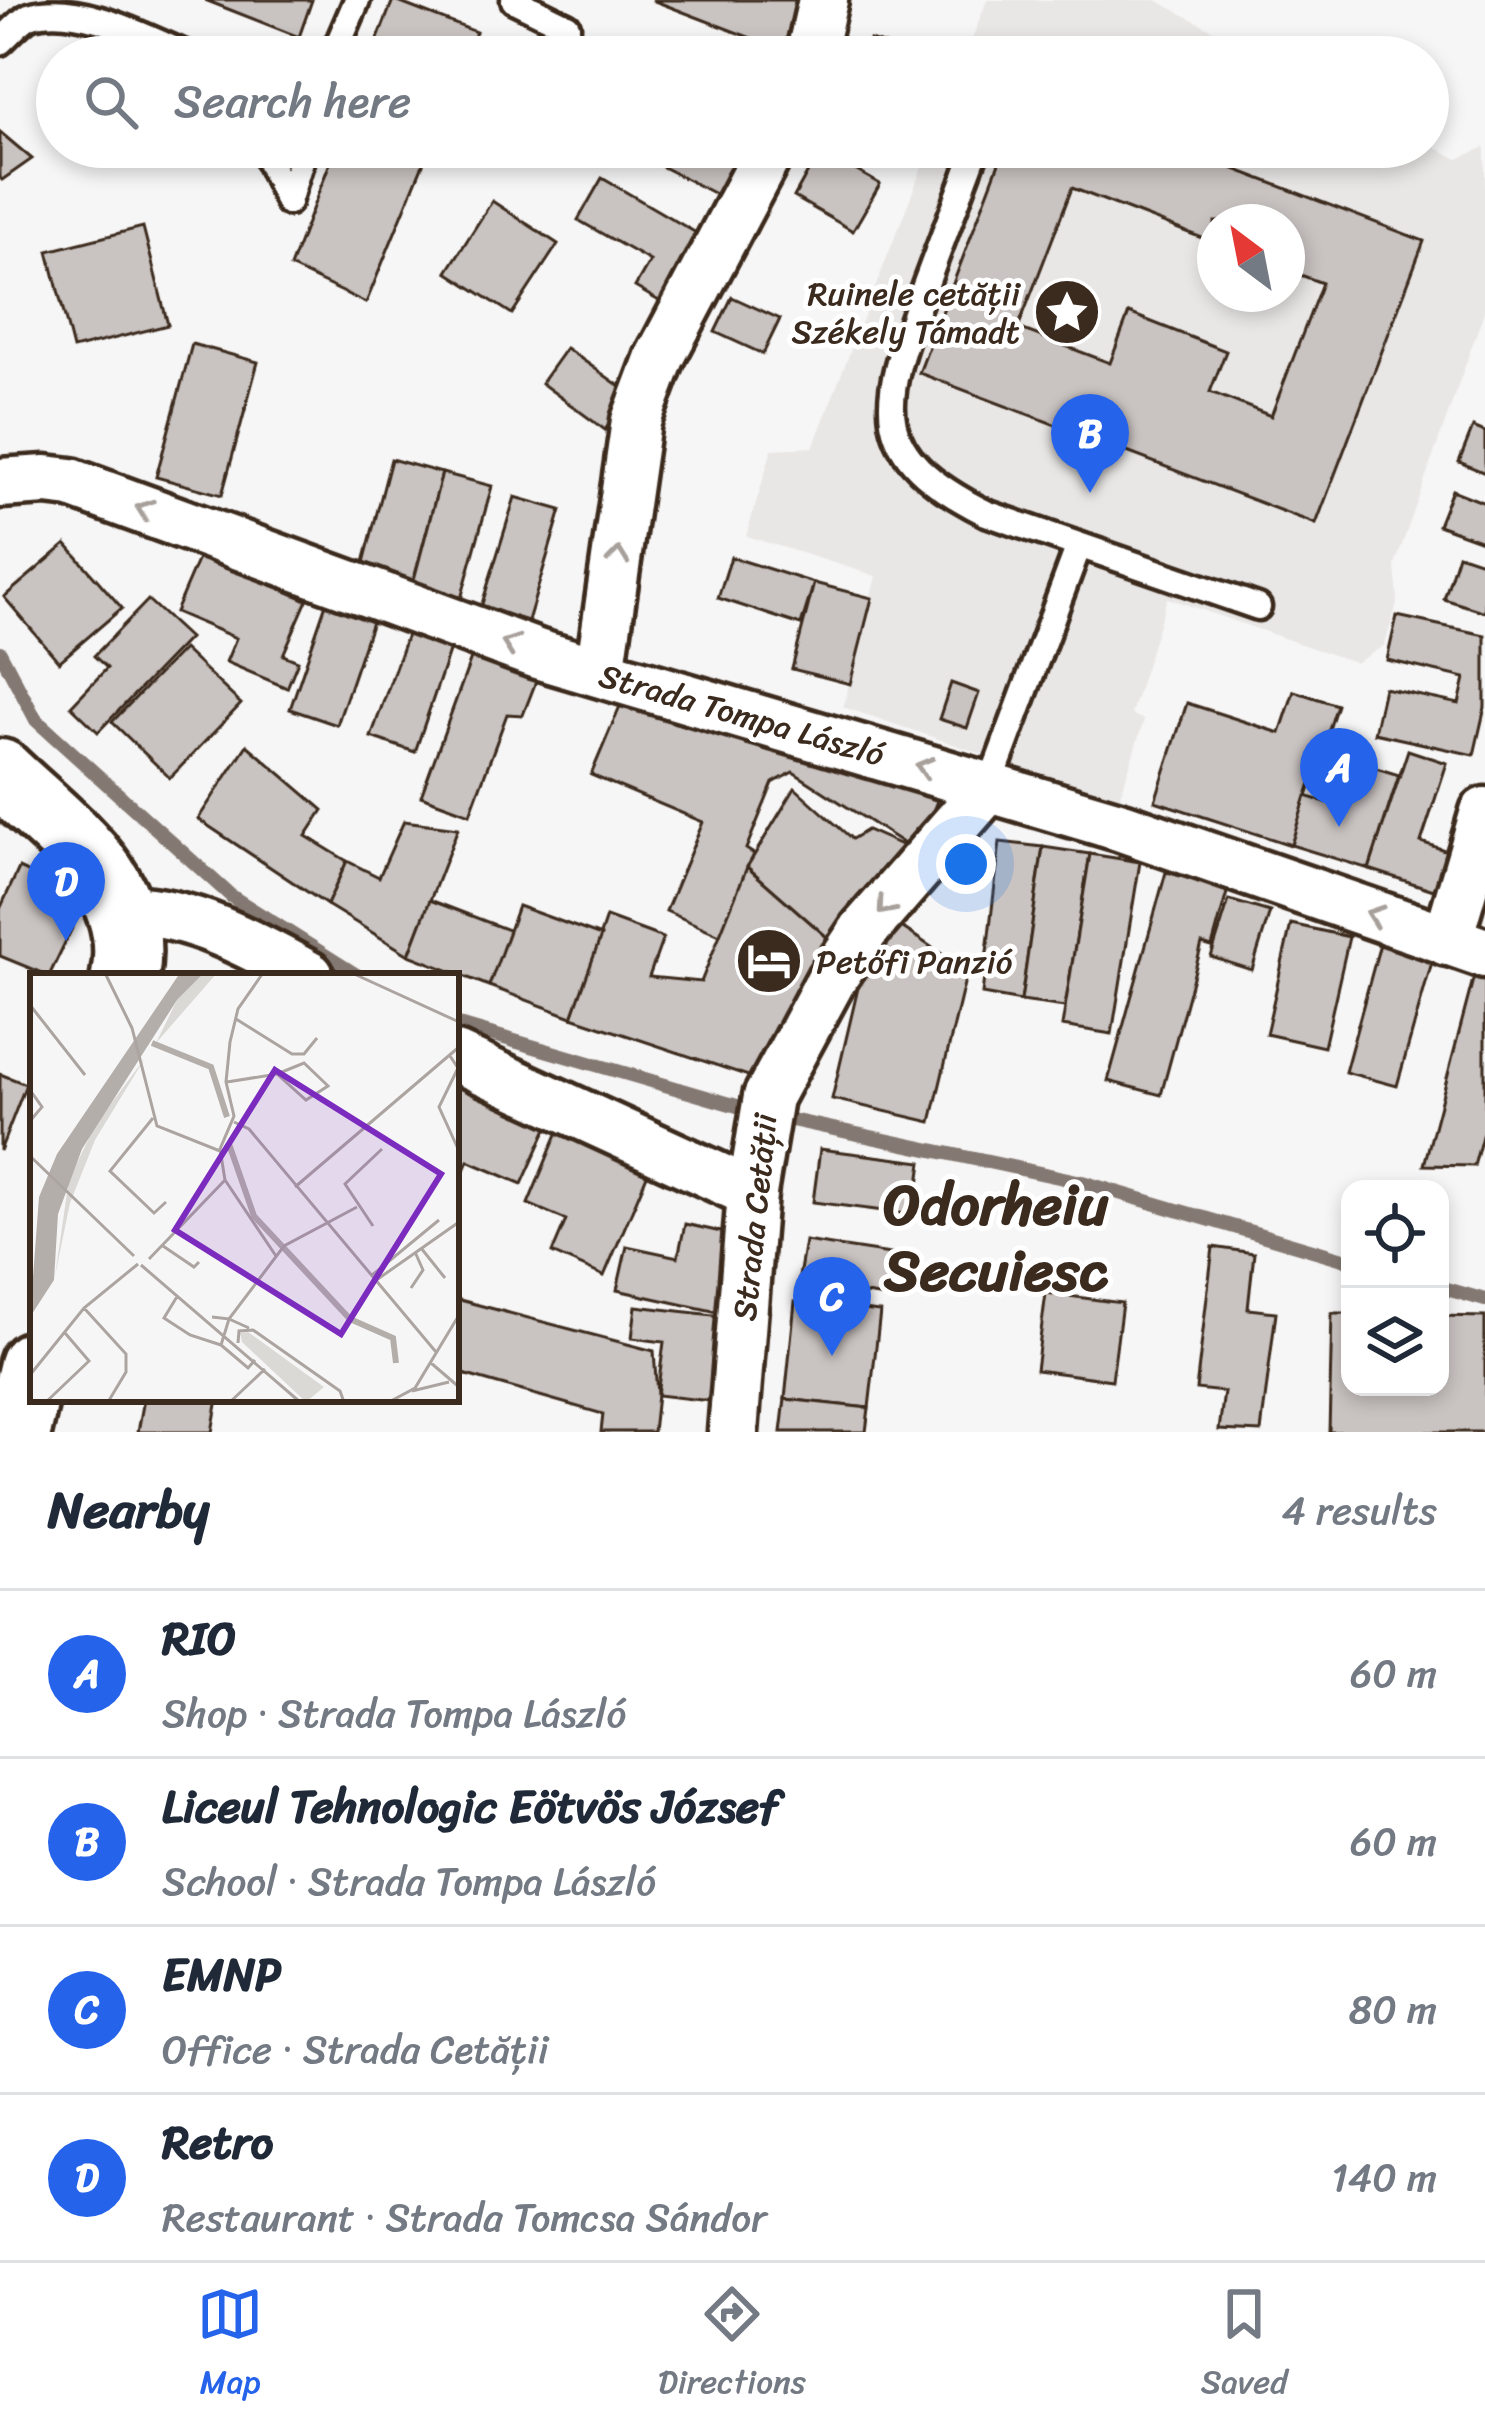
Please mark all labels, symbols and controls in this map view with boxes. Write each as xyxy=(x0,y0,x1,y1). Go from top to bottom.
search box xyxy=(36,36,1449,168)
text: Search here xyxy=(174,62,411,142)
icon: search xyxy=(78,69,144,135)
north arrow xyxy=(1197,204,1305,312)
place label: Ruinele cetății Székely Támadt xyxy=(791,265,1021,361)
place icon: Ruinele cetății Székely Támadt xyxy=(1032,277,1102,347)
pin: B xyxy=(1051,394,1129,493)
one-way arrow xyxy=(135,499,156,523)
one-way arrow xyxy=(605,547,630,566)
one-way arrow xyxy=(501,634,522,658)
street label: Strada Tompa László xyxy=(592,646,892,784)
pin: A xyxy=(1300,728,1378,827)
one-way arrow xyxy=(914,756,935,781)
your location xyxy=(936,834,996,894)
pin: D xyxy=(27,842,105,941)
one-way arrow xyxy=(878,893,899,914)
one-way arrow xyxy=(1365,905,1386,929)
hotel icon: Petőfi Panzió xyxy=(734,926,804,996)
place label: Petőfi Panzió xyxy=(816,933,1013,991)
inset map xyxy=(30,973,459,1402)
street label: Strada Cetății xyxy=(715,1110,795,1324)
district label: Odorheiu Secuiesc xyxy=(883,1154,1109,1321)
map controls xyxy=(1341,1180,1449,1396)
button: locate xyxy=(1341,1180,1449,1288)
pin: C xyxy=(793,1257,871,1356)
button: layers xyxy=(1341,1288,1449,1396)
text: Nearby xyxy=(48,1465,209,1555)
text: 4 results xyxy=(1282,1476,1437,1545)
text: RIO xyxy=(162,1599,236,1679)
text: A xyxy=(74,1639,100,1708)
text: 60 m xyxy=(1350,1639,1437,1708)
text: Shop · Strada Tompa László xyxy=(162,1679,626,1748)
text: Liceul Tehnologic Eötvös József xyxy=(162,1767,779,1847)
text: B xyxy=(75,1807,99,1876)
text: 60 m xyxy=(1350,1807,1437,1876)
text: School · Strada Tompa László xyxy=(162,1847,656,1916)
text: EMNP xyxy=(162,1935,281,2015)
text: C xyxy=(75,1975,99,2044)
text: 80 m xyxy=(1349,1975,1437,2044)
text: Office · Strada Cetății xyxy=(162,2015,549,2084)
text: Retro xyxy=(162,2103,273,2183)
text: D xyxy=(75,2143,99,2212)
text: 140 m xyxy=(1331,2143,1437,2212)
text: Restaurant · Strada Tomcsa Sándor xyxy=(162,2183,767,2252)
tab: Map xyxy=(197,2281,263,2411)
tab: Directions xyxy=(658,2281,806,2411)
tab: Saved xyxy=(1201,2281,1288,2411)

